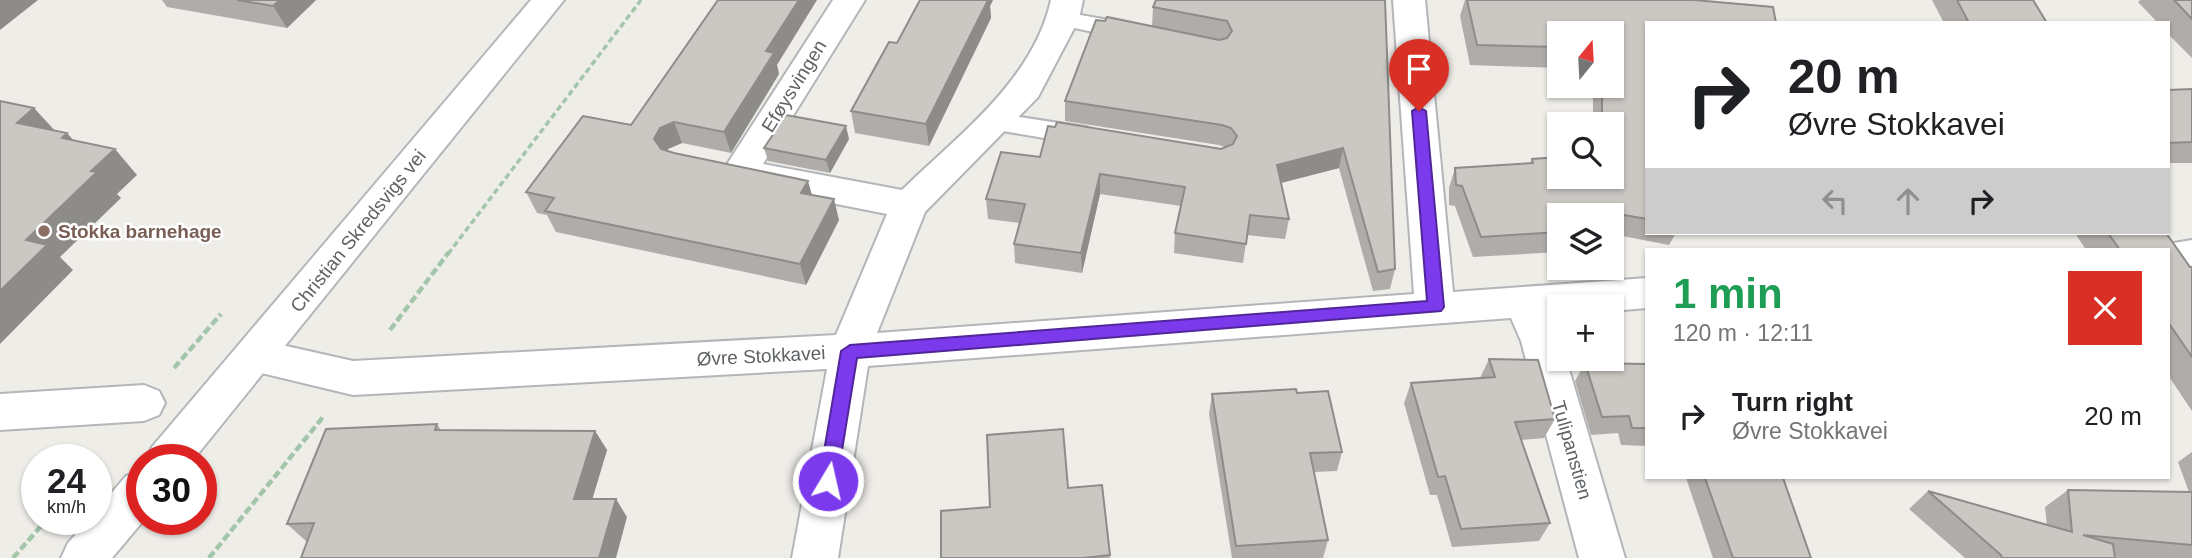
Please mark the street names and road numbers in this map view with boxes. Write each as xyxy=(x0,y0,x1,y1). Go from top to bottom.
street label: Eføysvingen xyxy=(757,36,831,136)
street label: Christian Skredsvigs vei xyxy=(286,146,430,316)
street label: Øvre Stokkavei xyxy=(696,342,826,370)
street label: Tulipanstien xyxy=(1548,398,1596,502)

